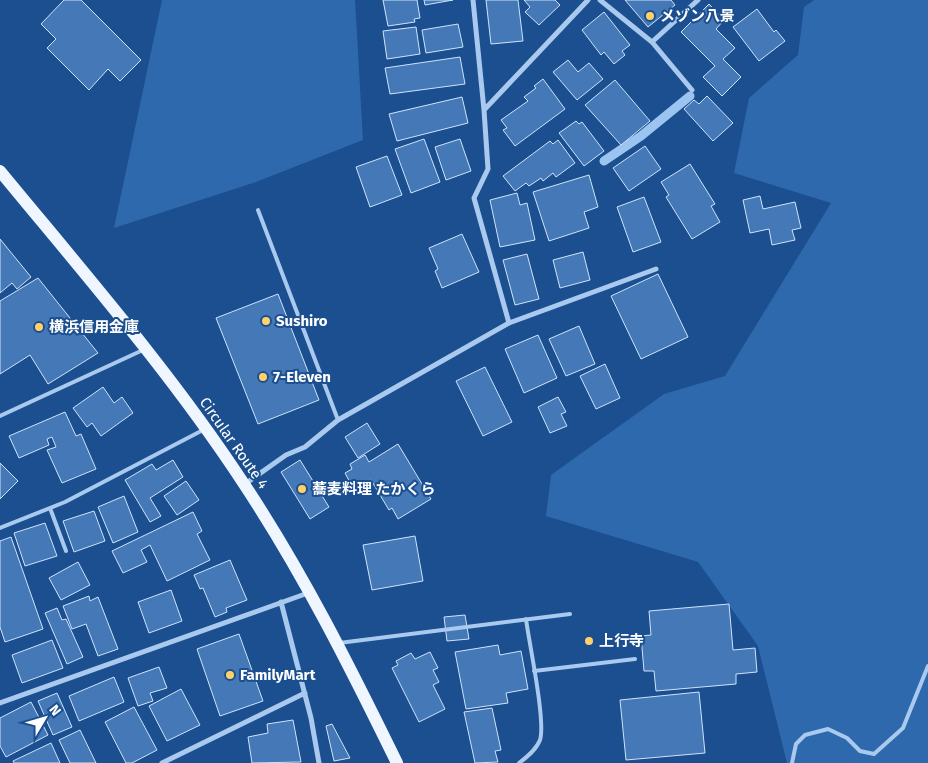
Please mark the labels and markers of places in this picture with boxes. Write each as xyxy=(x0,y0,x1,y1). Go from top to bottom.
place label: メゾン八景 xyxy=(660,7,735,25)
marker: メゾン八景 xyxy=(644,10,656,22)
place label: Sushiro xyxy=(276,312,328,330)
marker: Sushiro xyxy=(260,315,272,327)
place label: 横浜信用金庫 xyxy=(49,318,139,336)
marker: 横浜信用金庫 xyxy=(33,321,45,333)
place label: 7-Eleven xyxy=(273,368,331,386)
marker: 7-Eleven xyxy=(257,371,269,383)
place label: 蕎麦料理 たかくら xyxy=(312,480,436,498)
marker: 蕎麦料理 たかくら xyxy=(296,483,308,495)
place label: 上行寺 xyxy=(599,632,644,650)
marker: 上行寺 xyxy=(583,635,595,647)
place label: FamilyMart xyxy=(240,666,316,684)
marker: FamilyMart xyxy=(224,669,236,681)

